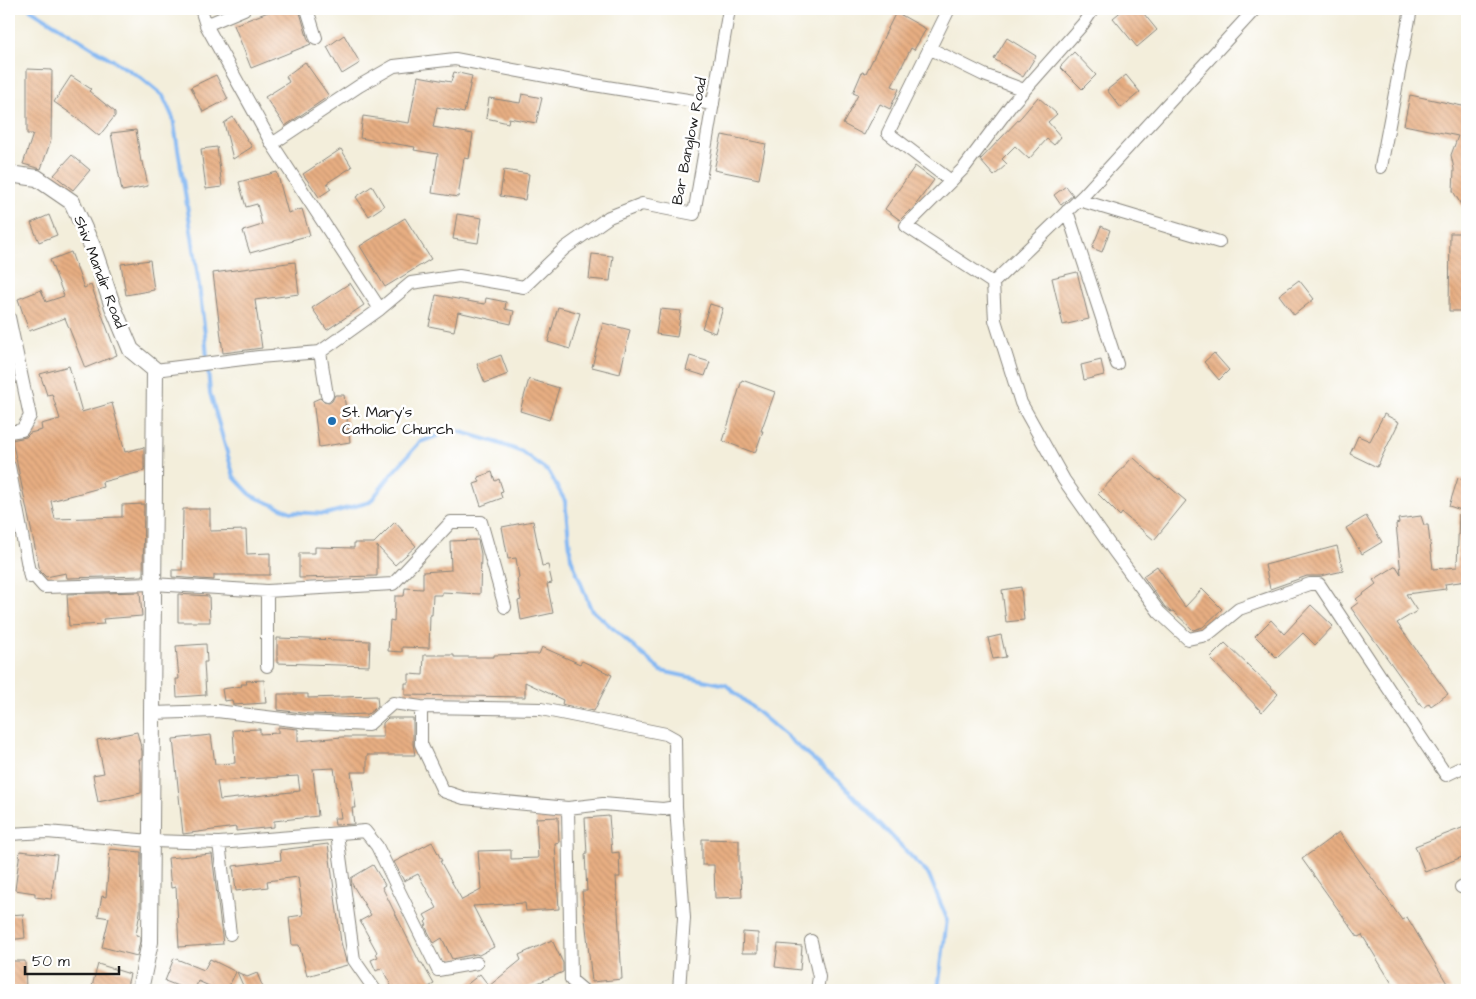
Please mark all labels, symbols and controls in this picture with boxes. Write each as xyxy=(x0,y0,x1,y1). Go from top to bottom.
street label: Bar Banglow Road xyxy=(667,75,713,207)
street label: Shiv Mandir Road xyxy=(68,213,131,332)
place label: St. Mary's Catholic Church xyxy=(342,402,454,440)
marker: St. Mary's Catholic Church xyxy=(326,415,338,427)
scale bar xyxy=(25,944,119,976)
text: 50 m xyxy=(32,951,70,972)

